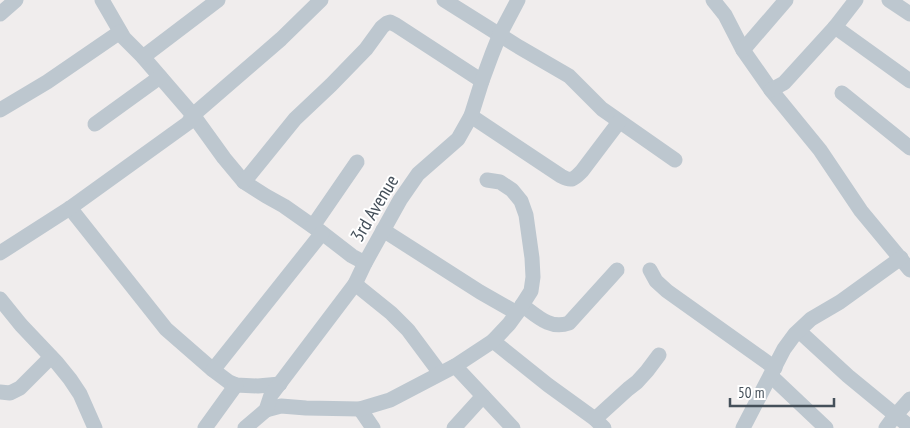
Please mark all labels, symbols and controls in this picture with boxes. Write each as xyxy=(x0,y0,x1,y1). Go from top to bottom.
street label: 3rd Avenue xyxy=(345,170,403,246)
scale bar xyxy=(730,376,834,408)
text: 50 m xyxy=(738,383,764,402)

